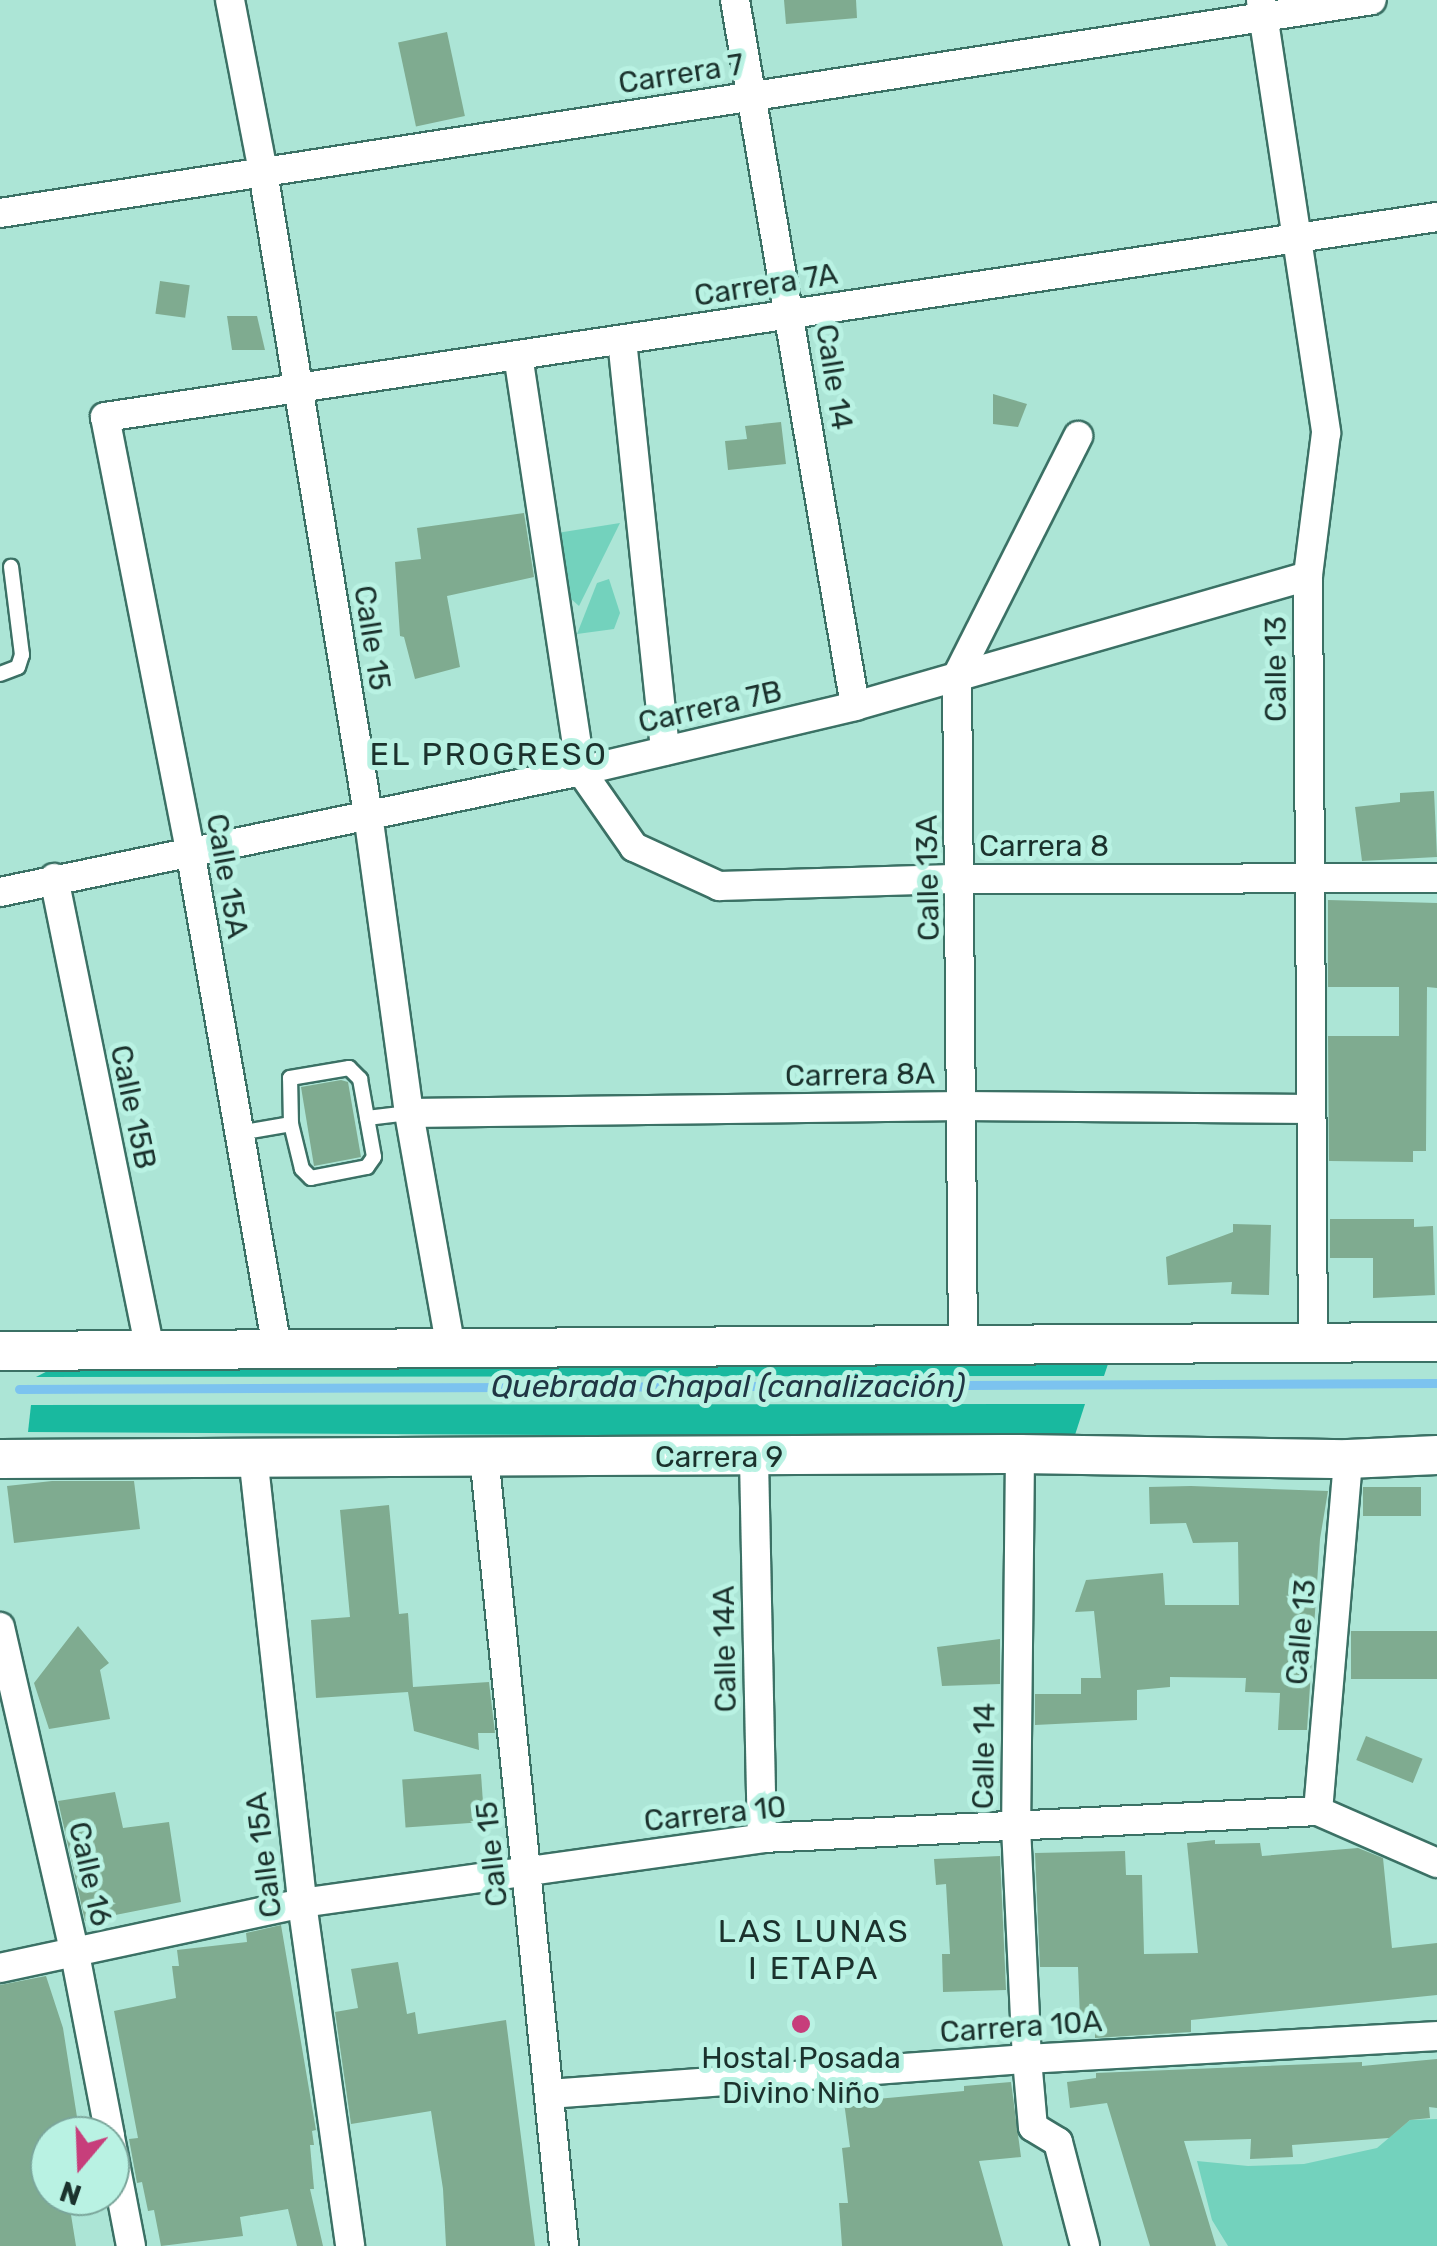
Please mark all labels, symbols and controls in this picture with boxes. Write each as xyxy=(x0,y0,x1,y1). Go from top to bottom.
street label: Carrera 7 xyxy=(616,46,746,102)
street label: Carrera 7A xyxy=(692,256,840,314)
street label: Calle 14 xyxy=(808,321,860,433)
street label: Calle 15 xyxy=(346,583,398,693)
street label: Calle 13 xyxy=(1258,616,1294,722)
street label: Carrera 7B xyxy=(635,673,785,741)
district label: EL PROGRESO xyxy=(369,735,609,773)
street label: Calle 15A xyxy=(198,811,256,941)
street label: Calle 13A xyxy=(909,815,947,941)
street label: Carrera 8 xyxy=(979,828,1109,864)
street label: Calle 15B xyxy=(102,1042,164,1172)
street label: Carrera 8A xyxy=(785,1056,935,1094)
water label: Quebrada Chapal (canalización) xyxy=(491,1367,965,1405)
street label: Carrera 9 xyxy=(655,1439,783,1475)
street label: Calle 13 xyxy=(1278,1578,1324,1686)
street label: Calle 14A xyxy=(706,1585,744,1713)
street label: Calle 14 xyxy=(965,1702,1003,1810)
street label: Carrera 10 xyxy=(642,1789,788,1839)
street label: Calle 15A xyxy=(238,1790,290,1920)
street label: Calle 15 xyxy=(469,1799,515,1909)
street label: Calle 16 xyxy=(61,1818,119,1930)
district label: LAS LUNAS I ETAPA xyxy=(718,1913,910,1988)
street label: Carrera 10A xyxy=(939,2003,1103,2051)
marker: Hostal Posada Divino Niño xyxy=(790,2013,812,2035)
place label: Hostal Posada Divino Niño xyxy=(701,2040,901,2110)
north arrow xyxy=(30,2116,130,2216)
text: N xyxy=(56,2174,86,2212)

